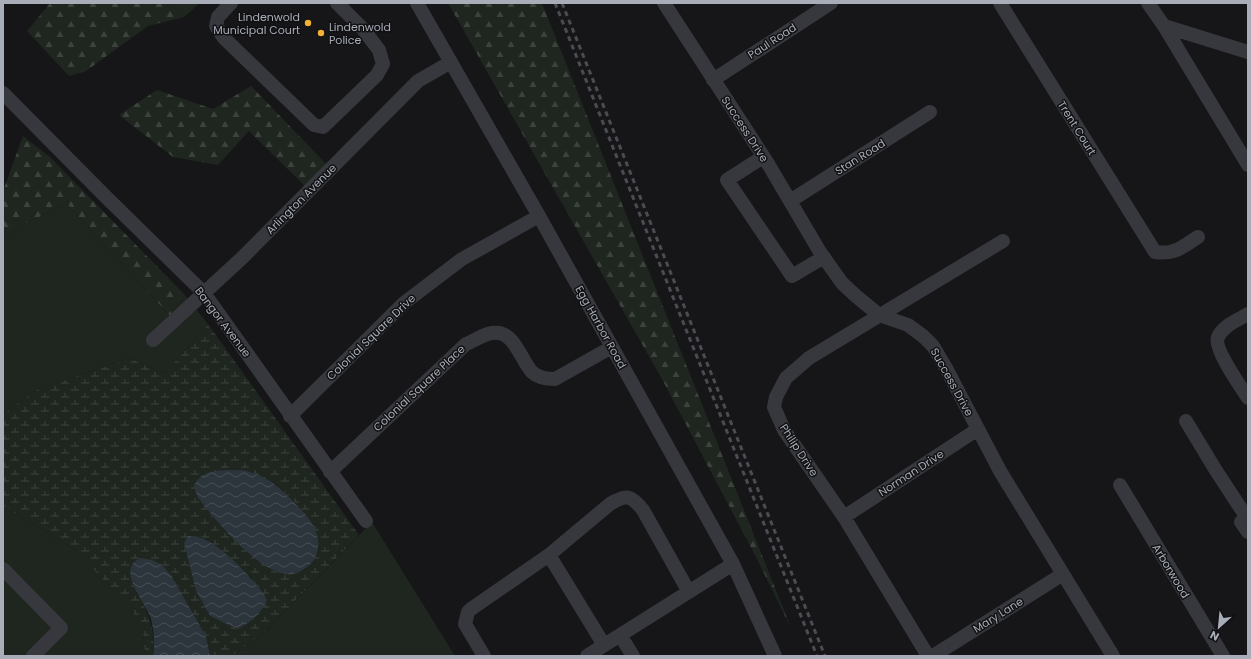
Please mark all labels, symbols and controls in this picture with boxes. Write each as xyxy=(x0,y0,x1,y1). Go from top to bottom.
place label: Lindenwold Municipal Court xyxy=(213,9,300,38)
marker: Lindenwold Municipal Court xyxy=(303,18,313,28)
place label: Lindenwold Police xyxy=(329,19,391,48)
street label: Paul Road xyxy=(745,19,799,63)
marker: Lindenwold Police xyxy=(316,28,326,38)
street label: Success Drive xyxy=(718,93,772,165)
street label: Trent Court xyxy=(1054,98,1100,158)
street label: Stan Road xyxy=(832,135,888,179)
street label: Arlington Avenue xyxy=(262,160,340,238)
street label: Egg Harbor Road xyxy=(572,283,630,371)
street label: Bangor Avenue xyxy=(191,284,255,361)
street label: Colonial Square Drive xyxy=(323,290,419,384)
street label: Colonial Square Place xyxy=(370,341,469,435)
street label: Success Drive xyxy=(927,345,977,419)
street label: Philip Drive xyxy=(776,421,822,479)
street label: Norman Drive xyxy=(875,446,947,500)
street label: Arborwood xyxy=(1149,541,1193,601)
street label: Mary Lane xyxy=(970,593,1026,637)
north arrow xyxy=(1199,607,1239,647)
text: N xyxy=(1207,627,1222,645)

